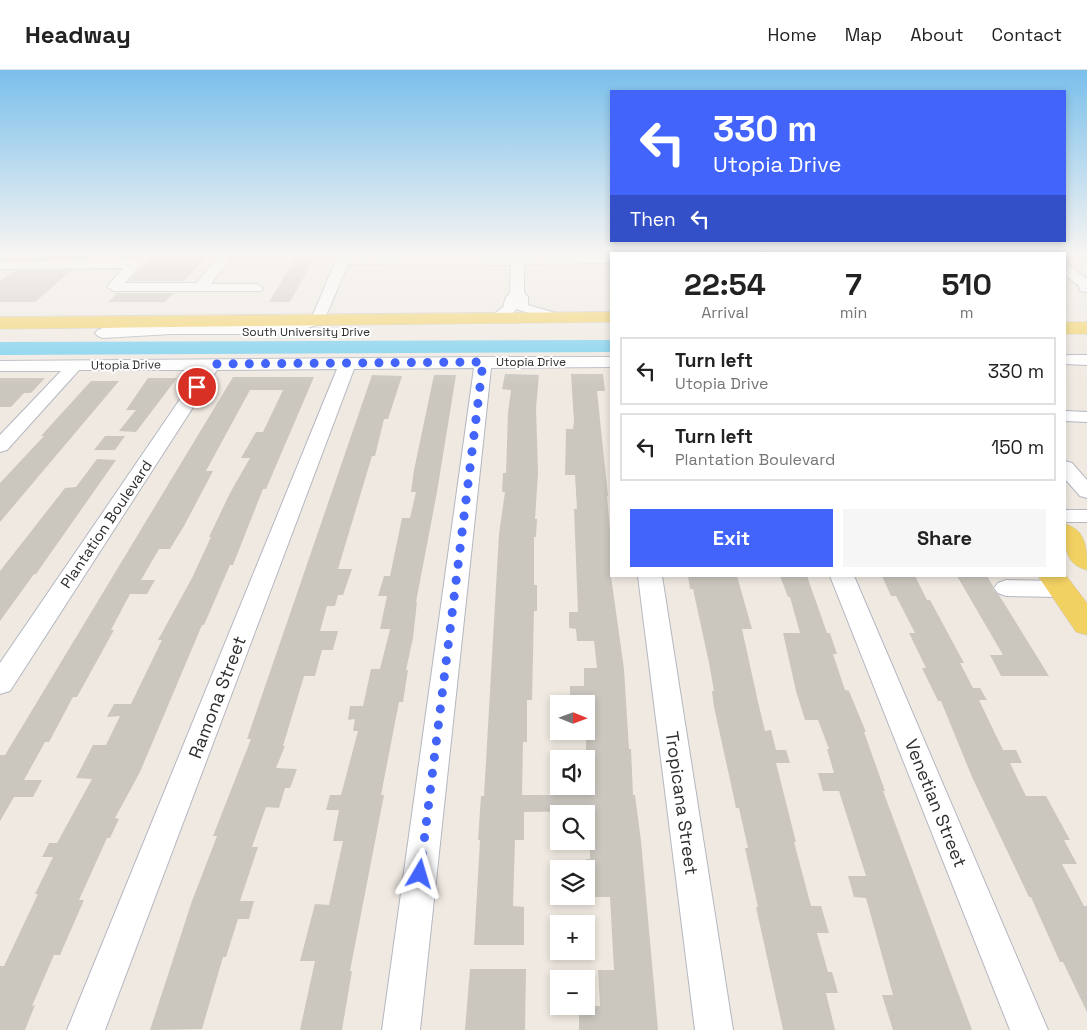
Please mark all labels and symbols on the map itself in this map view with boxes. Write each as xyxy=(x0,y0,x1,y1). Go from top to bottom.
street label: South University Drive xyxy=(242,324,370,340)
street label: Utopia Drive xyxy=(496,354,566,370)
street label: Utopia Drive xyxy=(91,356,161,374)
pin xyxy=(176,366,218,408)
street label: Plantation Boulevard xyxy=(56,456,156,592)
street label: Ramona Street xyxy=(183,633,251,761)
north arrow xyxy=(550,695,595,740)
street label: Tropicana Street xyxy=(661,730,703,876)
street label: Venetian Street xyxy=(900,736,972,870)
position arrow xyxy=(393,847,445,899)

